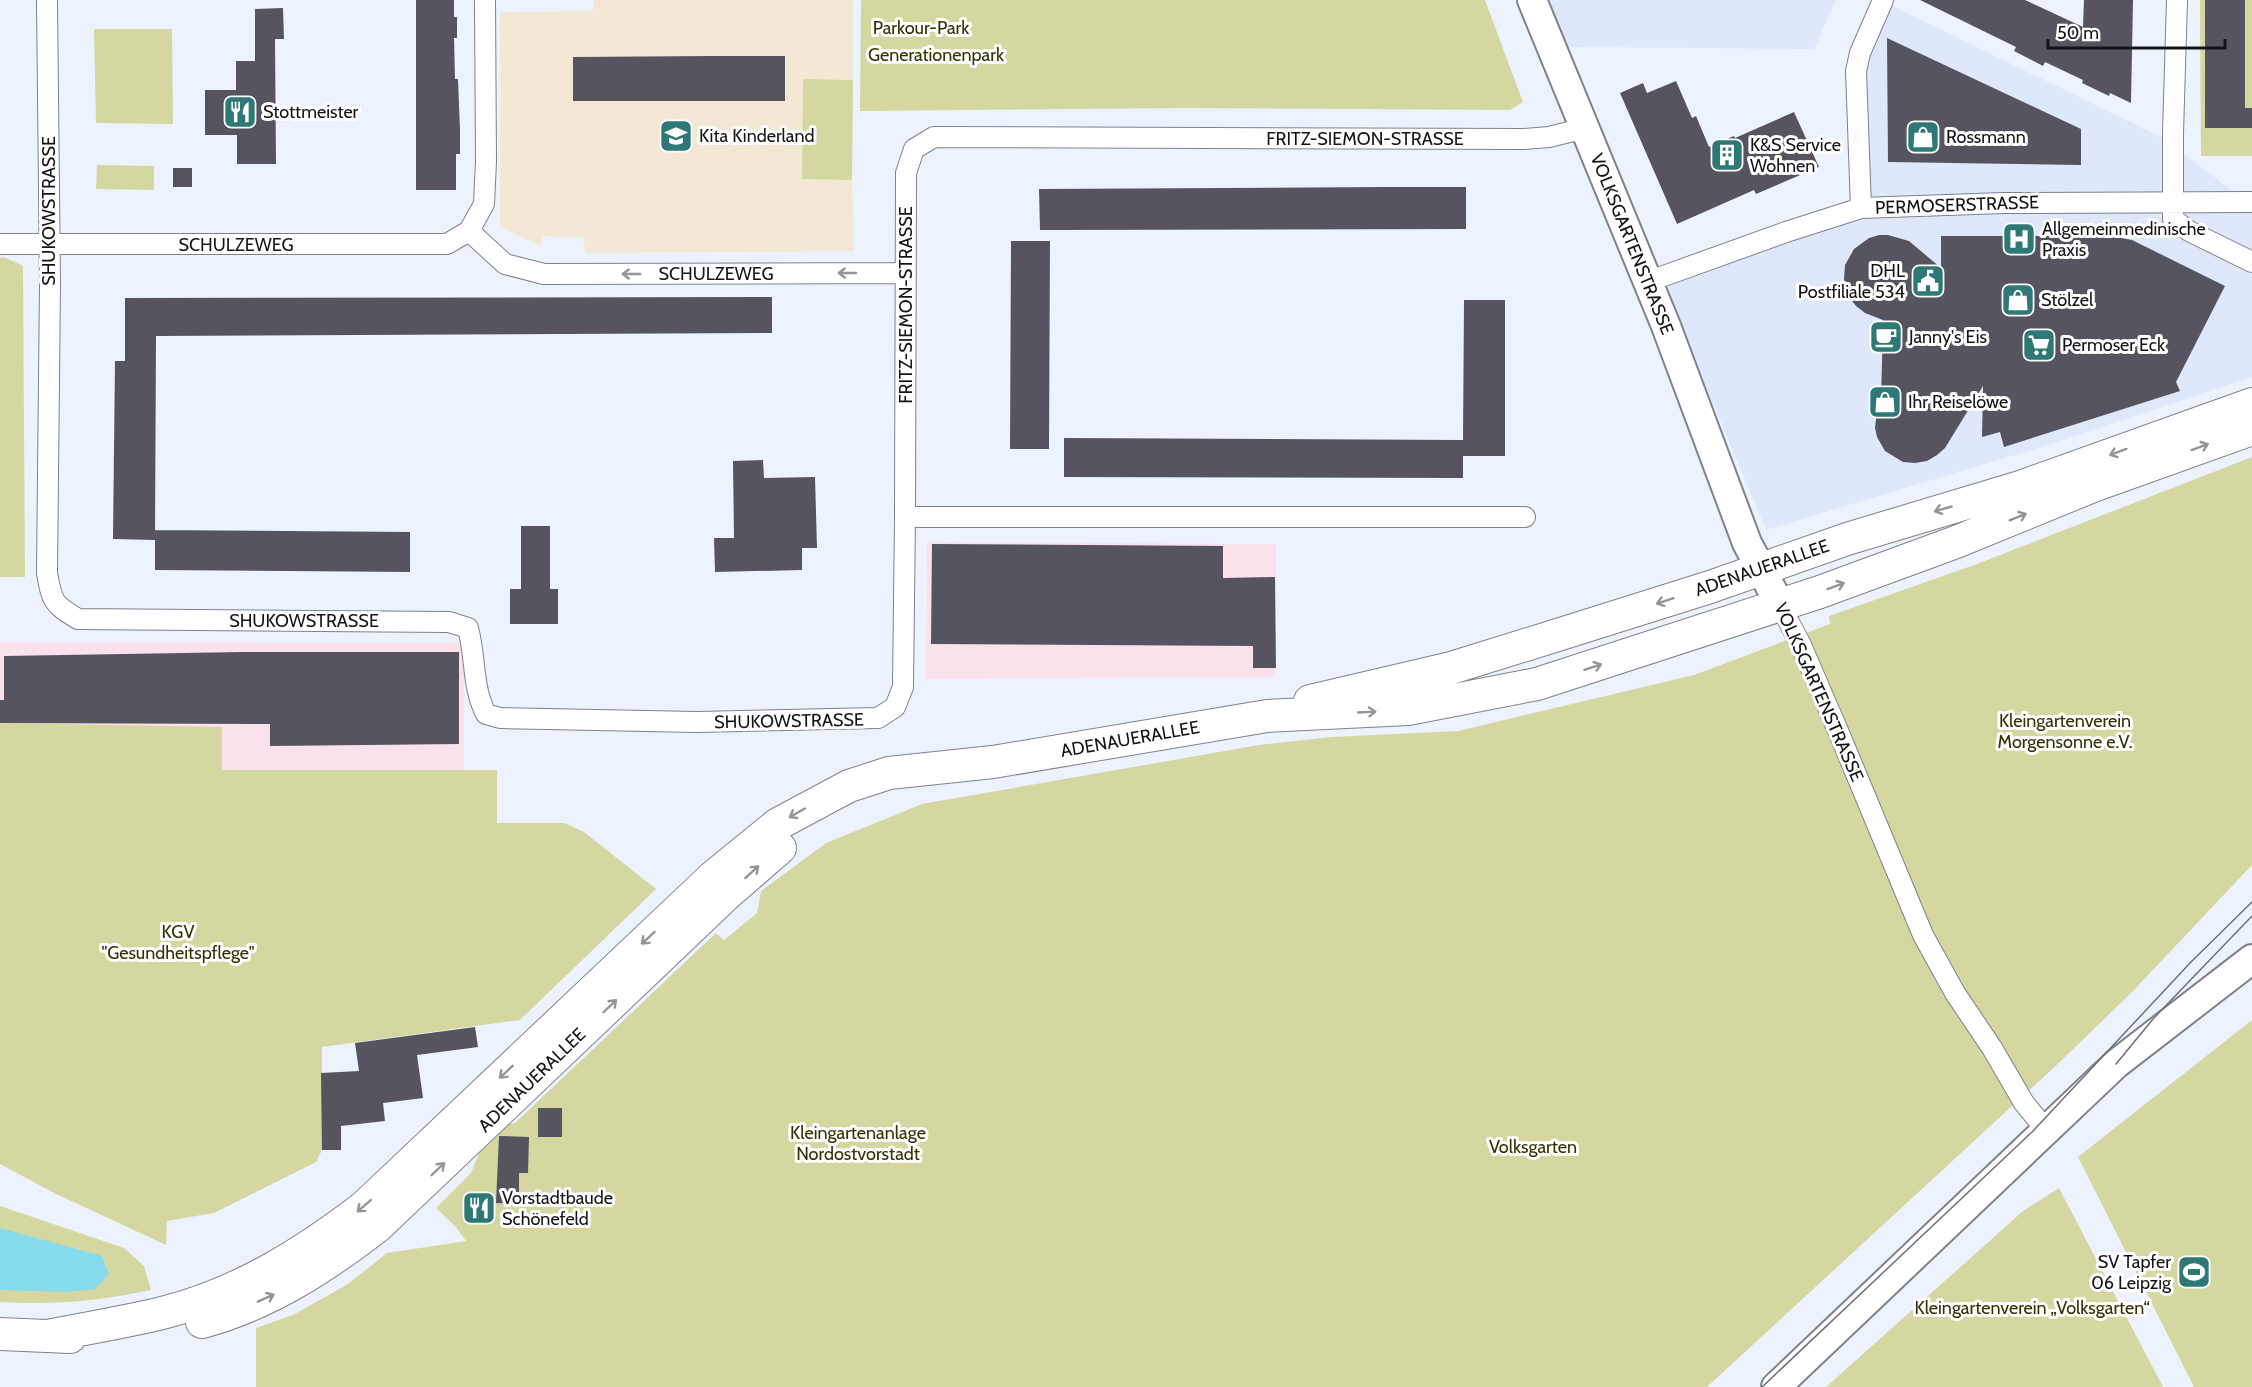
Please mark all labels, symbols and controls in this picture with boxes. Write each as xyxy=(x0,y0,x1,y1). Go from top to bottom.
scale bar xyxy=(2048,12,2225,50)
park label: Parkour-Park xyxy=(873,17,970,39)
text: 50 m xyxy=(2057,22,2099,44)
park label: Generationenpark xyxy=(868,44,1005,66)
restaurant icon: Stottmeister xyxy=(222,94,258,130)
place label: Stottmeister xyxy=(263,101,359,123)
school or university icon: Kita Kinderland xyxy=(658,118,694,154)
shop icon: Rossmann xyxy=(1905,119,1941,155)
place label: Kita Kinderland xyxy=(699,125,815,147)
place label: Rossmann xyxy=(1946,126,2026,148)
street label: FRITZ-SIEMON-STRASSE xyxy=(1266,128,1464,150)
place label: K&S Service Wohnen xyxy=(1750,134,1841,177)
street label: SHUKOWSTRASSE xyxy=(38,136,60,286)
building icon: K&S Service Wohnen xyxy=(1709,137,1745,173)
street label: VOLKSGARTENSTRASSE xyxy=(1586,150,1678,338)
street label: PERMOSERSTRASSE xyxy=(1875,191,2039,219)
street label: FRITZ-SIEMON-STRASSE xyxy=(895,206,917,404)
place label: Allgemeinmedinische Praxis xyxy=(2042,218,2206,261)
hospital icon: Allgemeinmedinische Praxis xyxy=(2001,221,2037,257)
street label: SCHULZEWEG xyxy=(178,234,294,256)
place label: DHL Postfiliale 534 xyxy=(1798,260,1905,303)
street label: SCHULZEWEG xyxy=(658,263,774,285)
public building icon: DHL Postfiliale 534 xyxy=(1910,263,1946,299)
one-way arrow xyxy=(622,268,642,280)
one-way arrow xyxy=(838,268,858,279)
shop icon: Stölzel xyxy=(2000,282,2036,318)
place label: Stölzel xyxy=(2041,289,2094,311)
cafe icon: Janny's Eis xyxy=(1868,319,1904,355)
place label: Janny's Eis xyxy=(1908,326,1987,348)
supermarket icon: Permoser Eck xyxy=(2021,327,2057,363)
place label: Permoser Eck xyxy=(2062,334,2166,356)
shop icon: Ihr Reiselöwe xyxy=(1867,384,1903,420)
place label: Ihr Reiselöwe xyxy=(1908,391,2008,413)
one-way arrow xyxy=(2190,441,2209,452)
one-way arrow xyxy=(2109,447,2128,458)
one-way arrow xyxy=(1934,504,1953,516)
one-way arrow xyxy=(2008,511,2027,522)
street label: ADENAUERALLEE xyxy=(1692,535,1832,601)
one-way arrow xyxy=(1826,580,1845,591)
one-way arrow xyxy=(1656,596,1675,607)
street label: VOLKSGARTENSTRASSE xyxy=(1770,599,1868,785)
street label: SHUKOWSTRASSE xyxy=(229,610,379,632)
one-way arrow xyxy=(1583,660,1602,671)
one-way arrow xyxy=(1357,706,1377,717)
street label: SHUKOWSTRASSE xyxy=(714,709,864,733)
park label: Kleingartenverein Morgensonne e.V. xyxy=(1997,710,2133,753)
street label: ADENAUERALLEE xyxy=(1059,716,1201,762)
one-way arrow xyxy=(789,807,806,819)
one-way arrow xyxy=(744,865,759,879)
park label: KGV "Gesundheitspflege" xyxy=(101,921,255,964)
one-way arrow xyxy=(641,931,656,945)
one-way arrow xyxy=(602,999,617,1013)
street label: ADENAUERALLEE xyxy=(474,1023,590,1137)
one-way arrow xyxy=(499,1065,514,1079)
park label: Kleingartenanlage Nordostvorstadt xyxy=(790,1122,926,1165)
park label: Volksgarten xyxy=(1489,1136,1577,1158)
one-way arrow xyxy=(430,1162,445,1176)
place label: Vorstadtbaude Schönefeld xyxy=(502,1187,613,1230)
restaurant icon: Vorstadtbaude Schönefeld xyxy=(461,1190,497,1226)
one-way arrow xyxy=(357,1198,373,1212)
place label: SV Tapfer 06 Leipzig xyxy=(2091,1251,2172,1294)
sports icon: SV Tapfer 06 Leipzig xyxy=(2176,1254,2212,1290)
one-way arrow xyxy=(257,1292,275,1303)
park label: Kleingartenverein „Volksgarten“ xyxy=(1914,1297,2150,1319)

